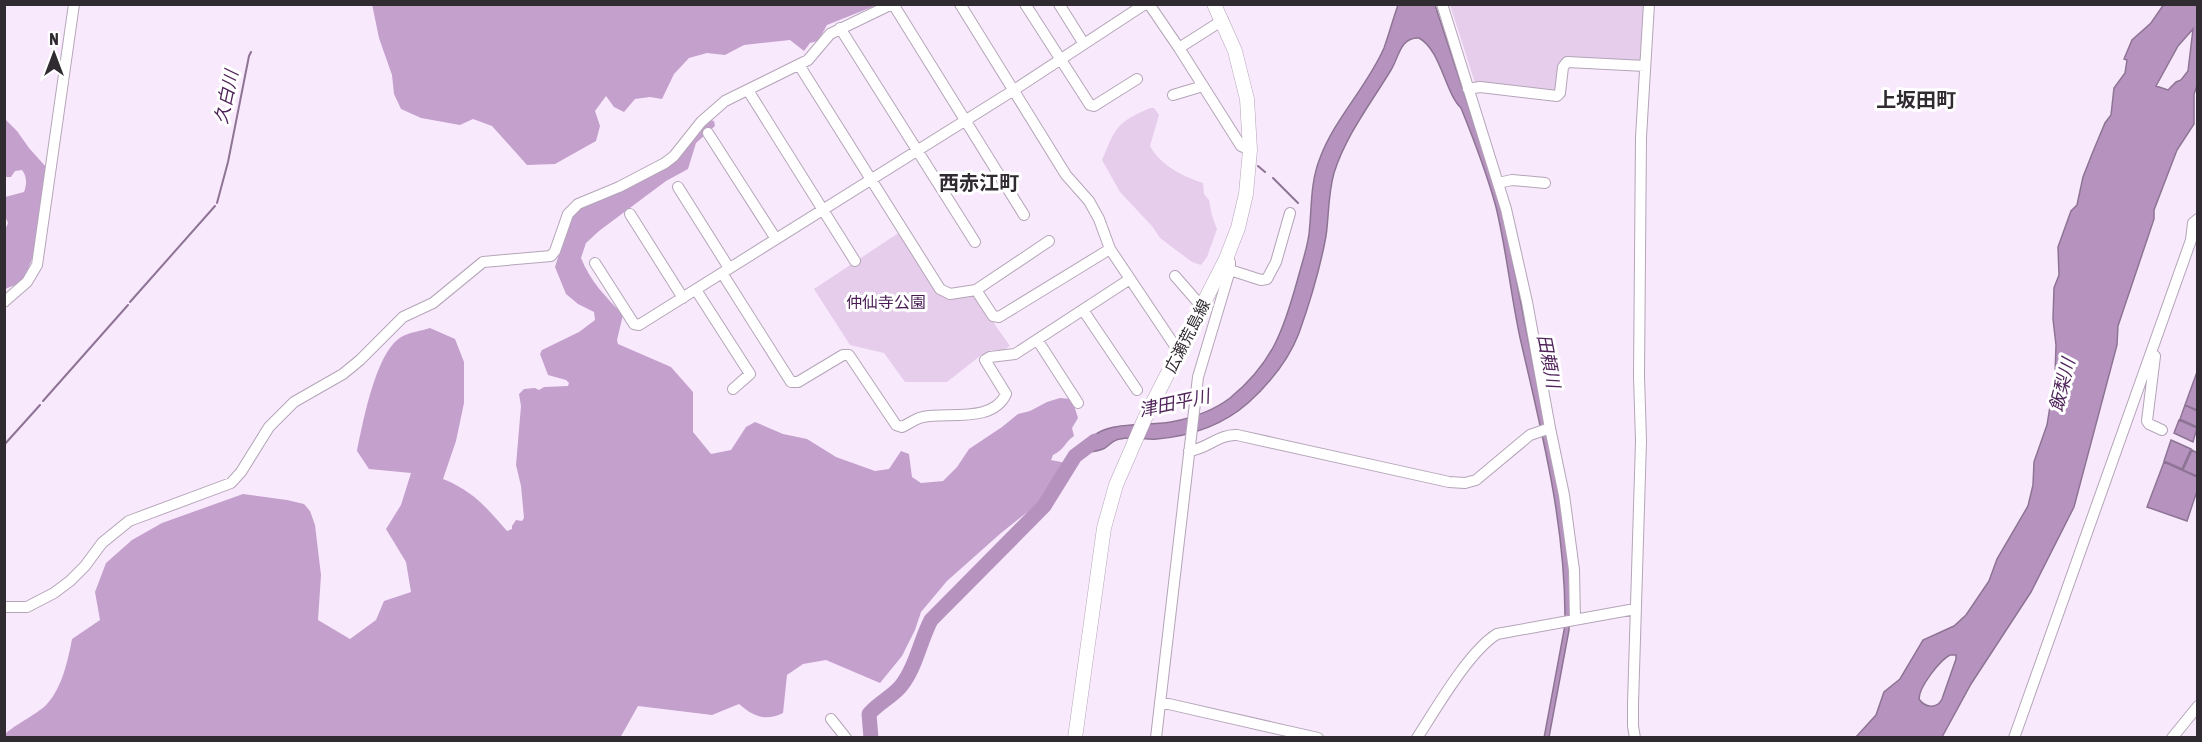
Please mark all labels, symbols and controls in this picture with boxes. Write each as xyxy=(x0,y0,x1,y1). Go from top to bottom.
north arrow xyxy=(24,24,84,84)
text: N xyxy=(49,30,59,48)
water label: 久白川 xyxy=(210,66,242,126)
district label: 上坂田町 xyxy=(1876,88,1956,111)
district label: 西赤江町 xyxy=(939,171,1019,194)
park label: 仲仙寺公園 xyxy=(846,293,926,311)
street label: 広瀬荒島線 xyxy=(1161,296,1213,376)
water label: 田頼川 xyxy=(1534,332,1565,391)
water label: 飯梨川 xyxy=(2045,354,2079,414)
water label: 津田平川 xyxy=(1137,385,1213,421)

